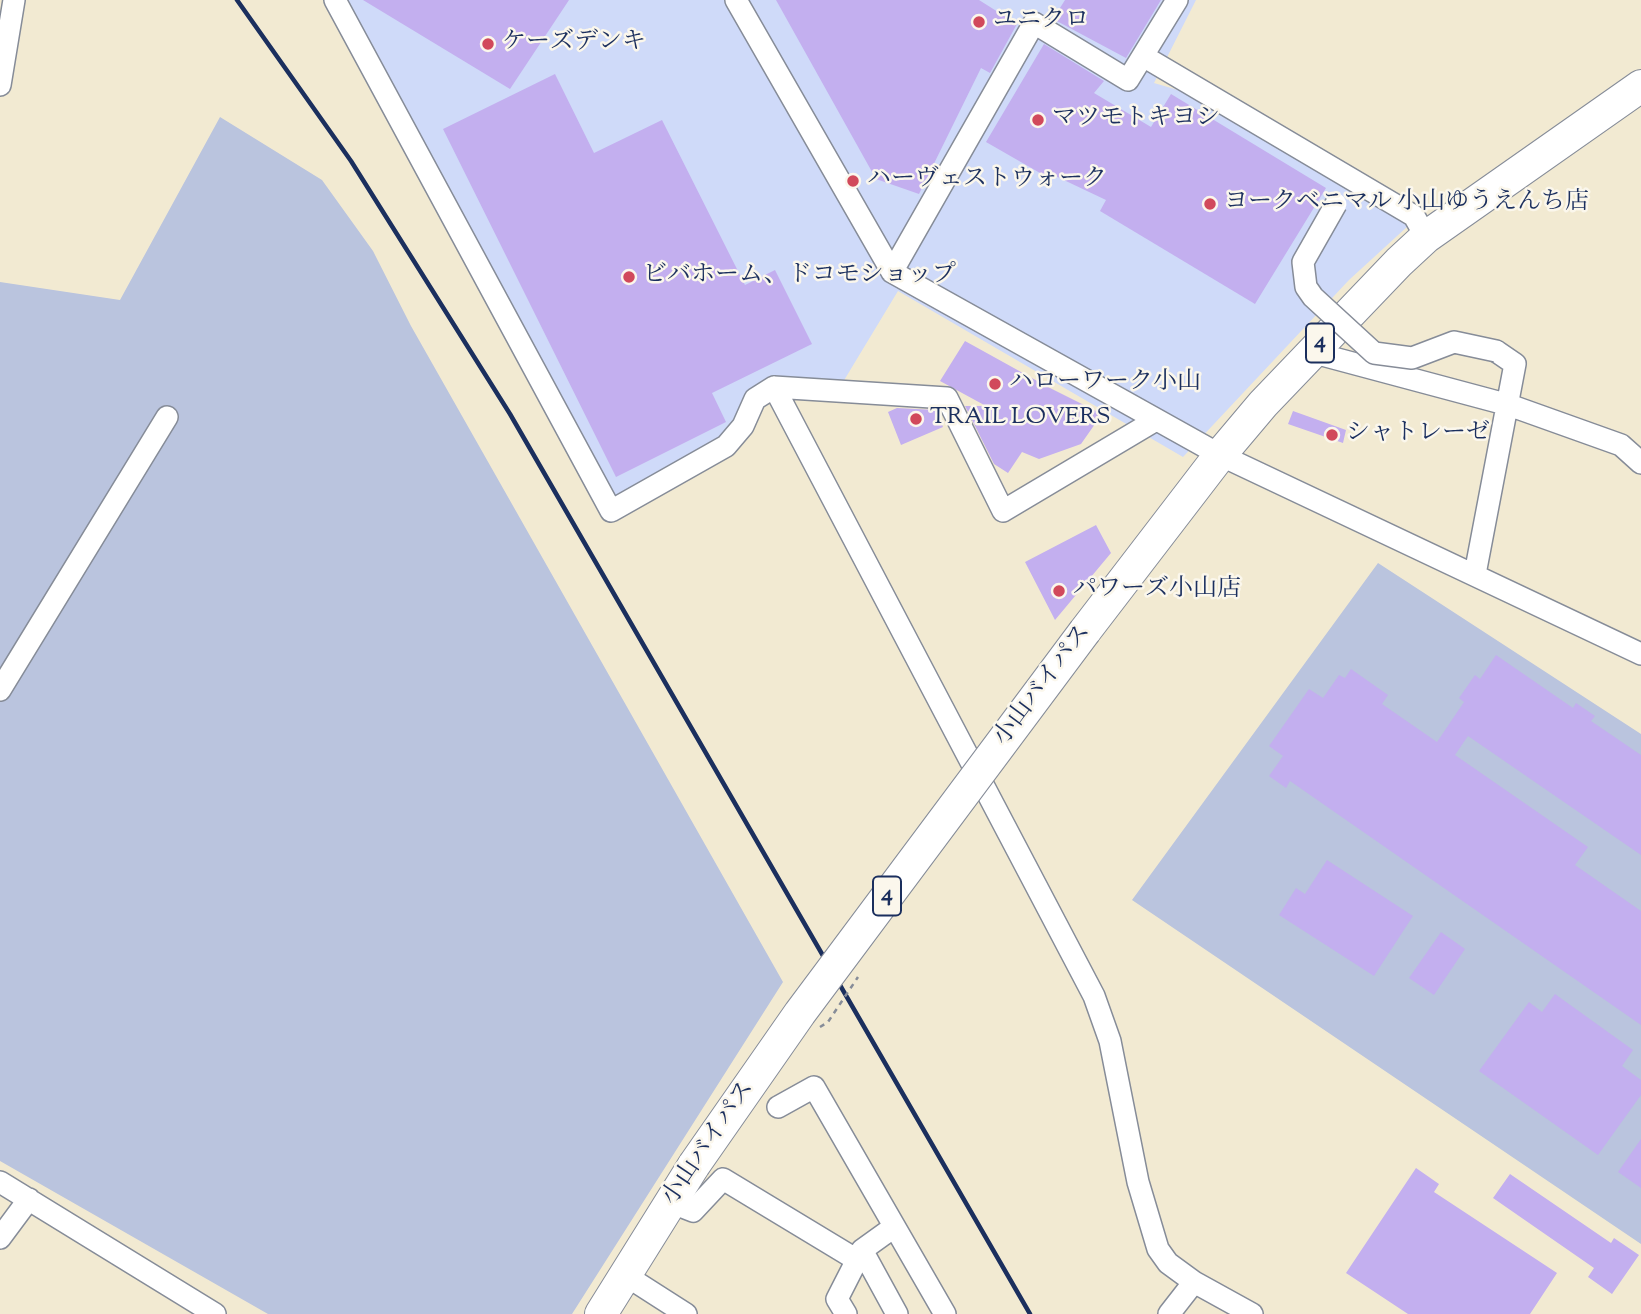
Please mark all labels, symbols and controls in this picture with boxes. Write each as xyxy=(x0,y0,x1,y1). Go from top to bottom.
place label: ユニクロ xyxy=(993,8,1089,36)
marker: ユニクロ xyxy=(971,14,987,30)
place label: ケーズデンキ xyxy=(502,30,646,58)
marker: ケーズデンキ xyxy=(480,36,496,52)
place label: マツモトキヨシ xyxy=(1052,106,1220,134)
marker: マツモトキヨシ xyxy=(1030,112,1046,128)
place label: ハーヴェストウォーク xyxy=(867,167,1107,195)
marker: ハーヴェストウォーク xyxy=(845,173,861,189)
place label: ヨークベニマル 小山ゆうえんち店 xyxy=(1224,190,1589,218)
marker: ヨークベニマル 小山ゆうえんち店 xyxy=(1202,196,1218,212)
place label: ビバホーム、ドコモショップ xyxy=(643,263,956,291)
marker: ビバホーム、ドコモショップ xyxy=(621,269,637,285)
road number: 4 xyxy=(1306,324,1334,362)
place label: ハローワーク小山 xyxy=(1009,370,1201,398)
marker: ハローワーク小山 xyxy=(987,376,1003,392)
place label: TRAIL LOVERS xyxy=(930,405,1110,433)
marker: TRAIL LOVERS xyxy=(908,411,924,427)
place label: シャトレーゼ xyxy=(1346,421,1490,449)
marker: シャトレーゼ xyxy=(1324,427,1340,443)
place label: パワーズ小山店 xyxy=(1073,577,1241,605)
marker: パワーズ小山店 xyxy=(1051,583,1067,599)
street label: 小山バイパス xyxy=(989,620,1099,752)
road number: 4 xyxy=(873,876,901,916)
street label: 小山バイパス xyxy=(658,1076,762,1212)

